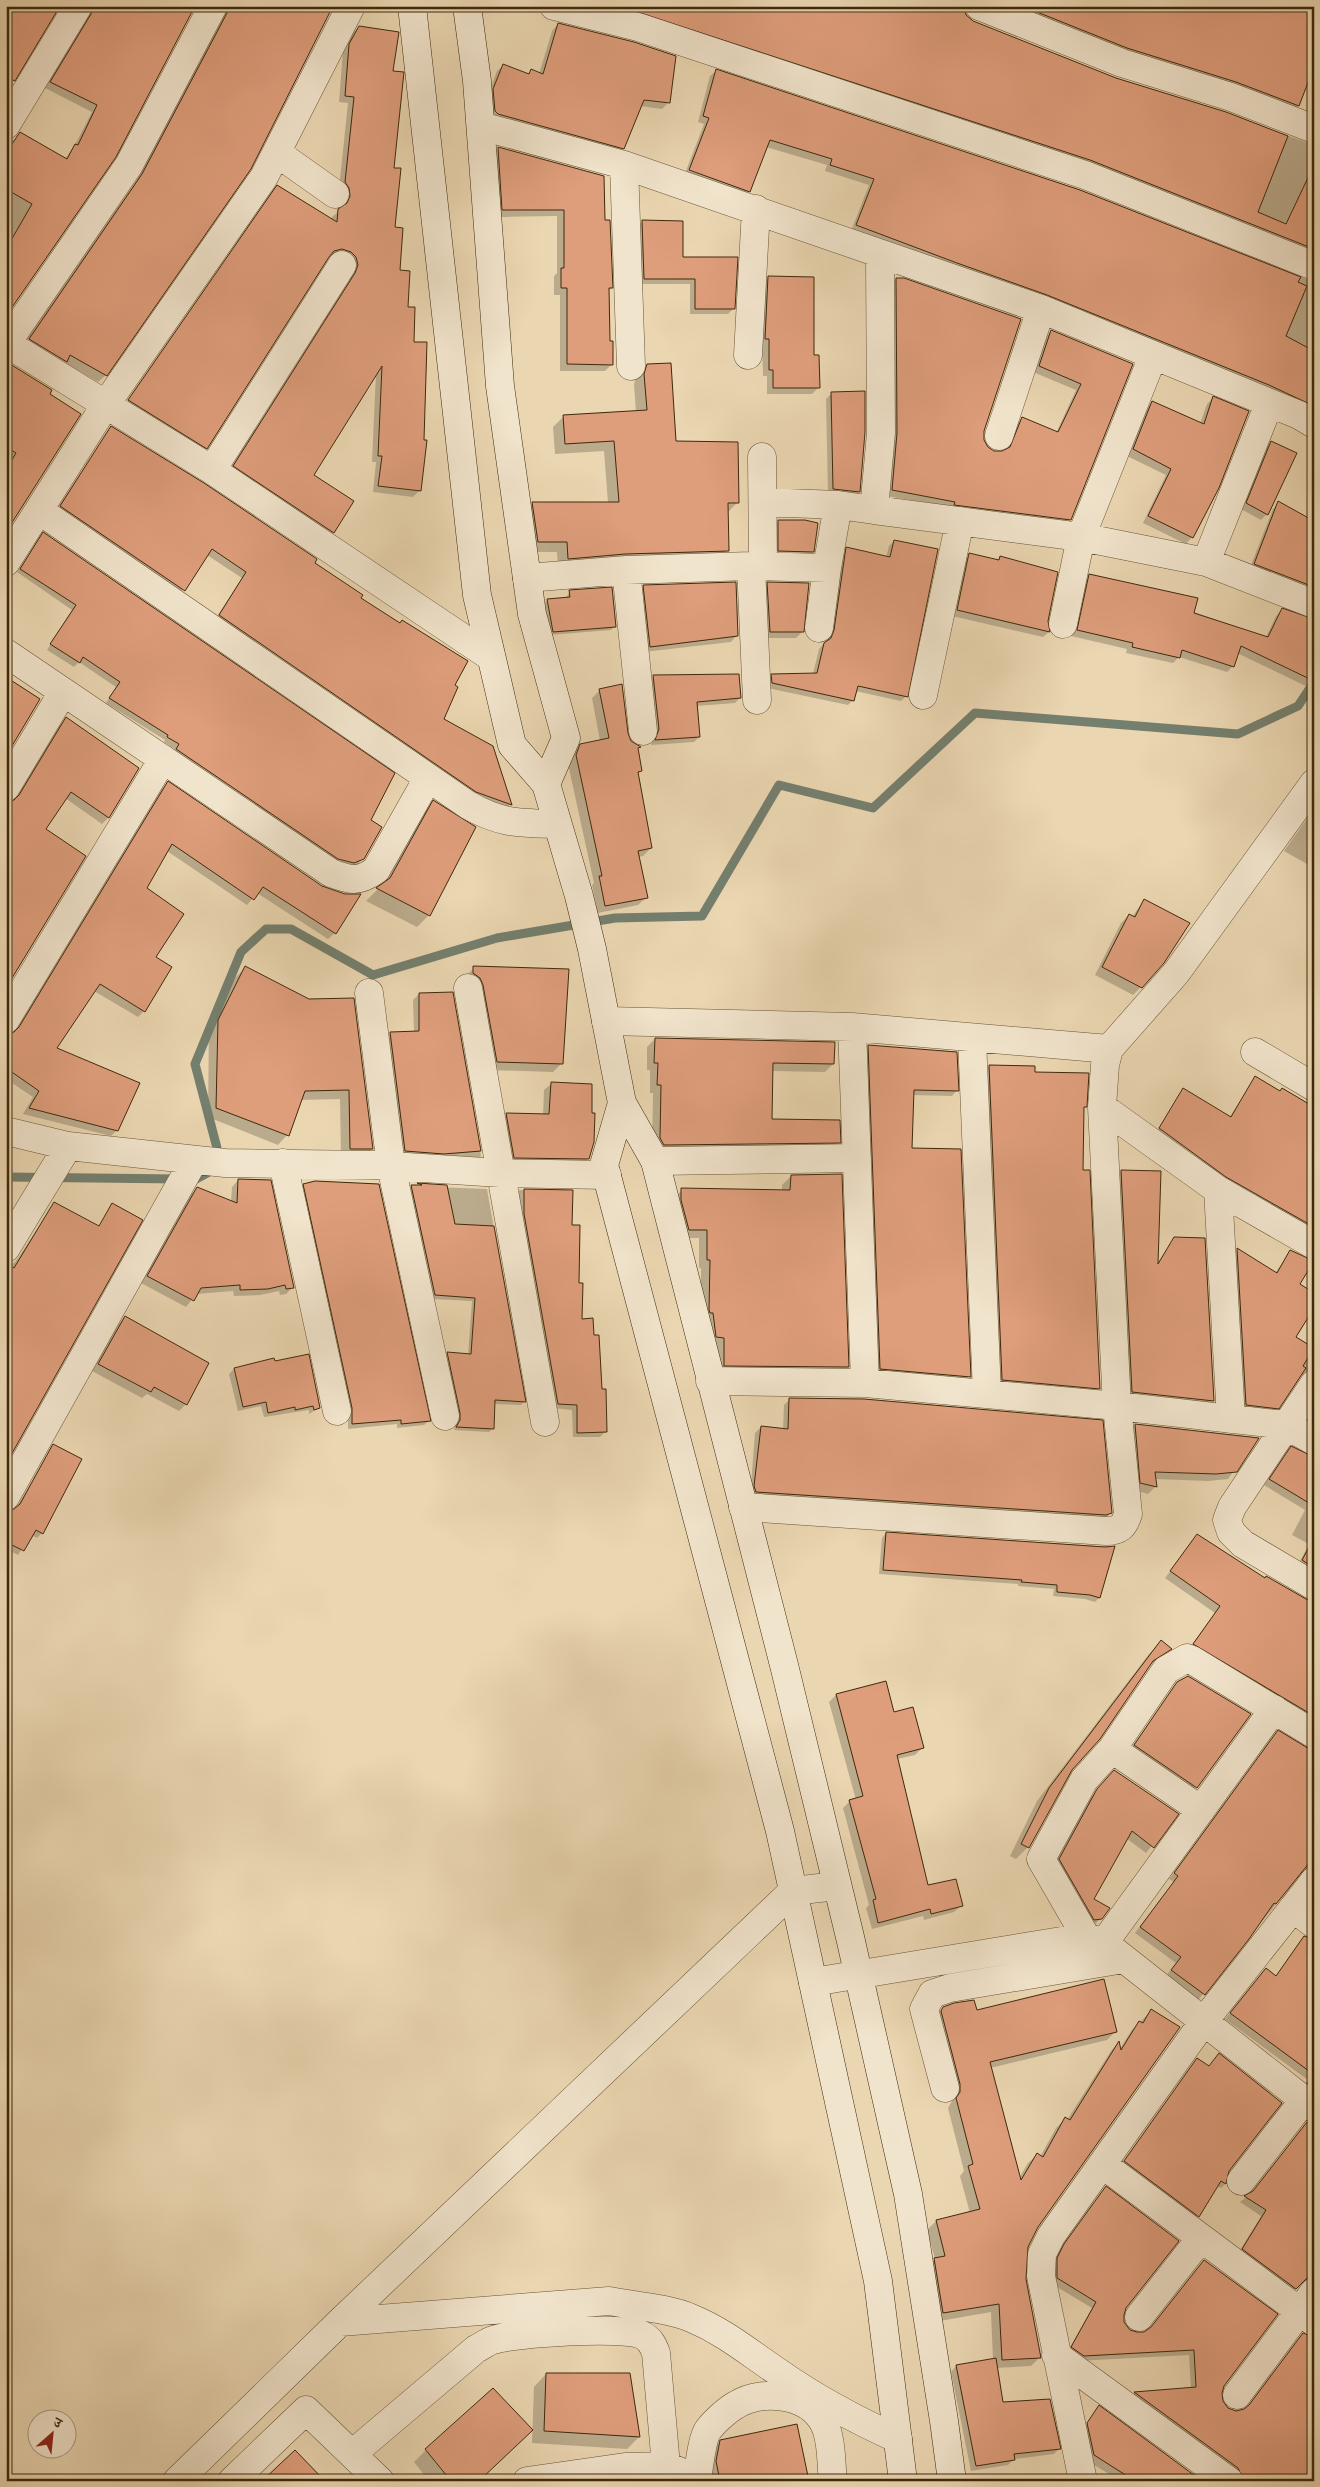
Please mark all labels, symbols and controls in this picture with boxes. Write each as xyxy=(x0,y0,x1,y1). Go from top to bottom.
north arrow xyxy=(28,2410,78,2460)
text: उ xyxy=(50,2413,65,2432)

